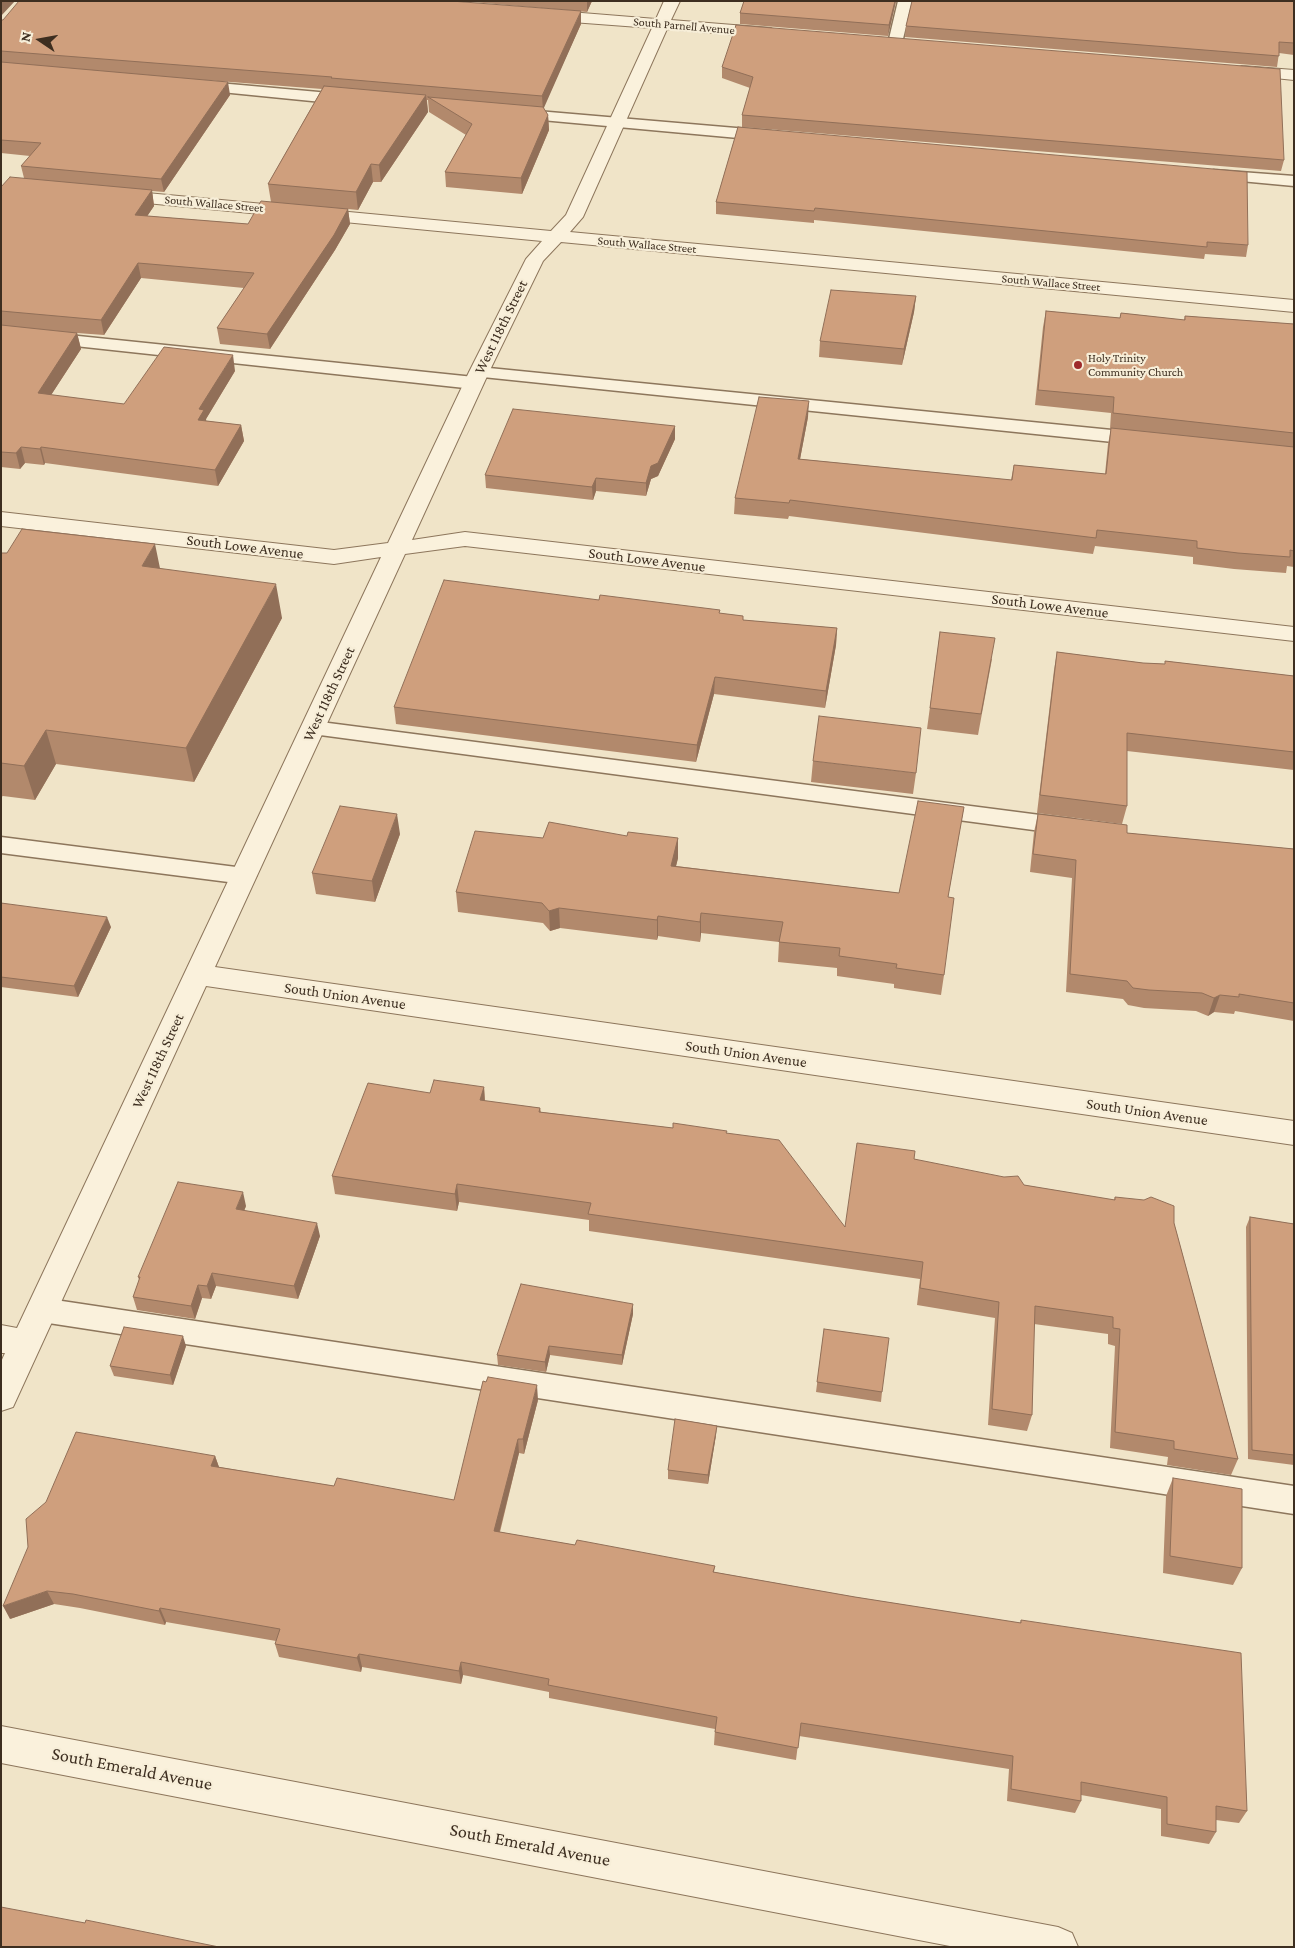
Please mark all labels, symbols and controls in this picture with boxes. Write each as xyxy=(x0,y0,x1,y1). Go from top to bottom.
street label: South Parnell Avenue xyxy=(633,14,735,38)
north arrow xyxy=(15,15,65,65)
text: N xyxy=(17,31,34,43)
street label: South Wallace Street xyxy=(164,193,264,215)
street label: South Wallace Street xyxy=(597,234,697,256)
street label: South Wallace Street xyxy=(1001,272,1101,294)
street label: West 118th Street xyxy=(470,277,532,377)
place label: Holy Trinity Community Church xyxy=(1088,351,1183,379)
marker: Holy Trinity Community Church xyxy=(1072,359,1084,371)
street label: South Lowe Avenue xyxy=(186,531,304,563)
street label: South Lowe Avenue xyxy=(588,544,706,576)
street label: South Lowe Avenue xyxy=(991,590,1109,622)
street label: West 118th Street xyxy=(299,644,359,744)
street label: South Union Avenue xyxy=(283,979,407,1013)
street label: West 118th Street xyxy=(128,1011,188,1111)
street label: South Union Avenue xyxy=(684,1037,808,1071)
street label: South Union Avenue xyxy=(1085,1095,1209,1129)
street label: South Emerald Avenue xyxy=(50,1743,214,1795)
street label: South Emerald Avenue xyxy=(448,1819,612,1871)

